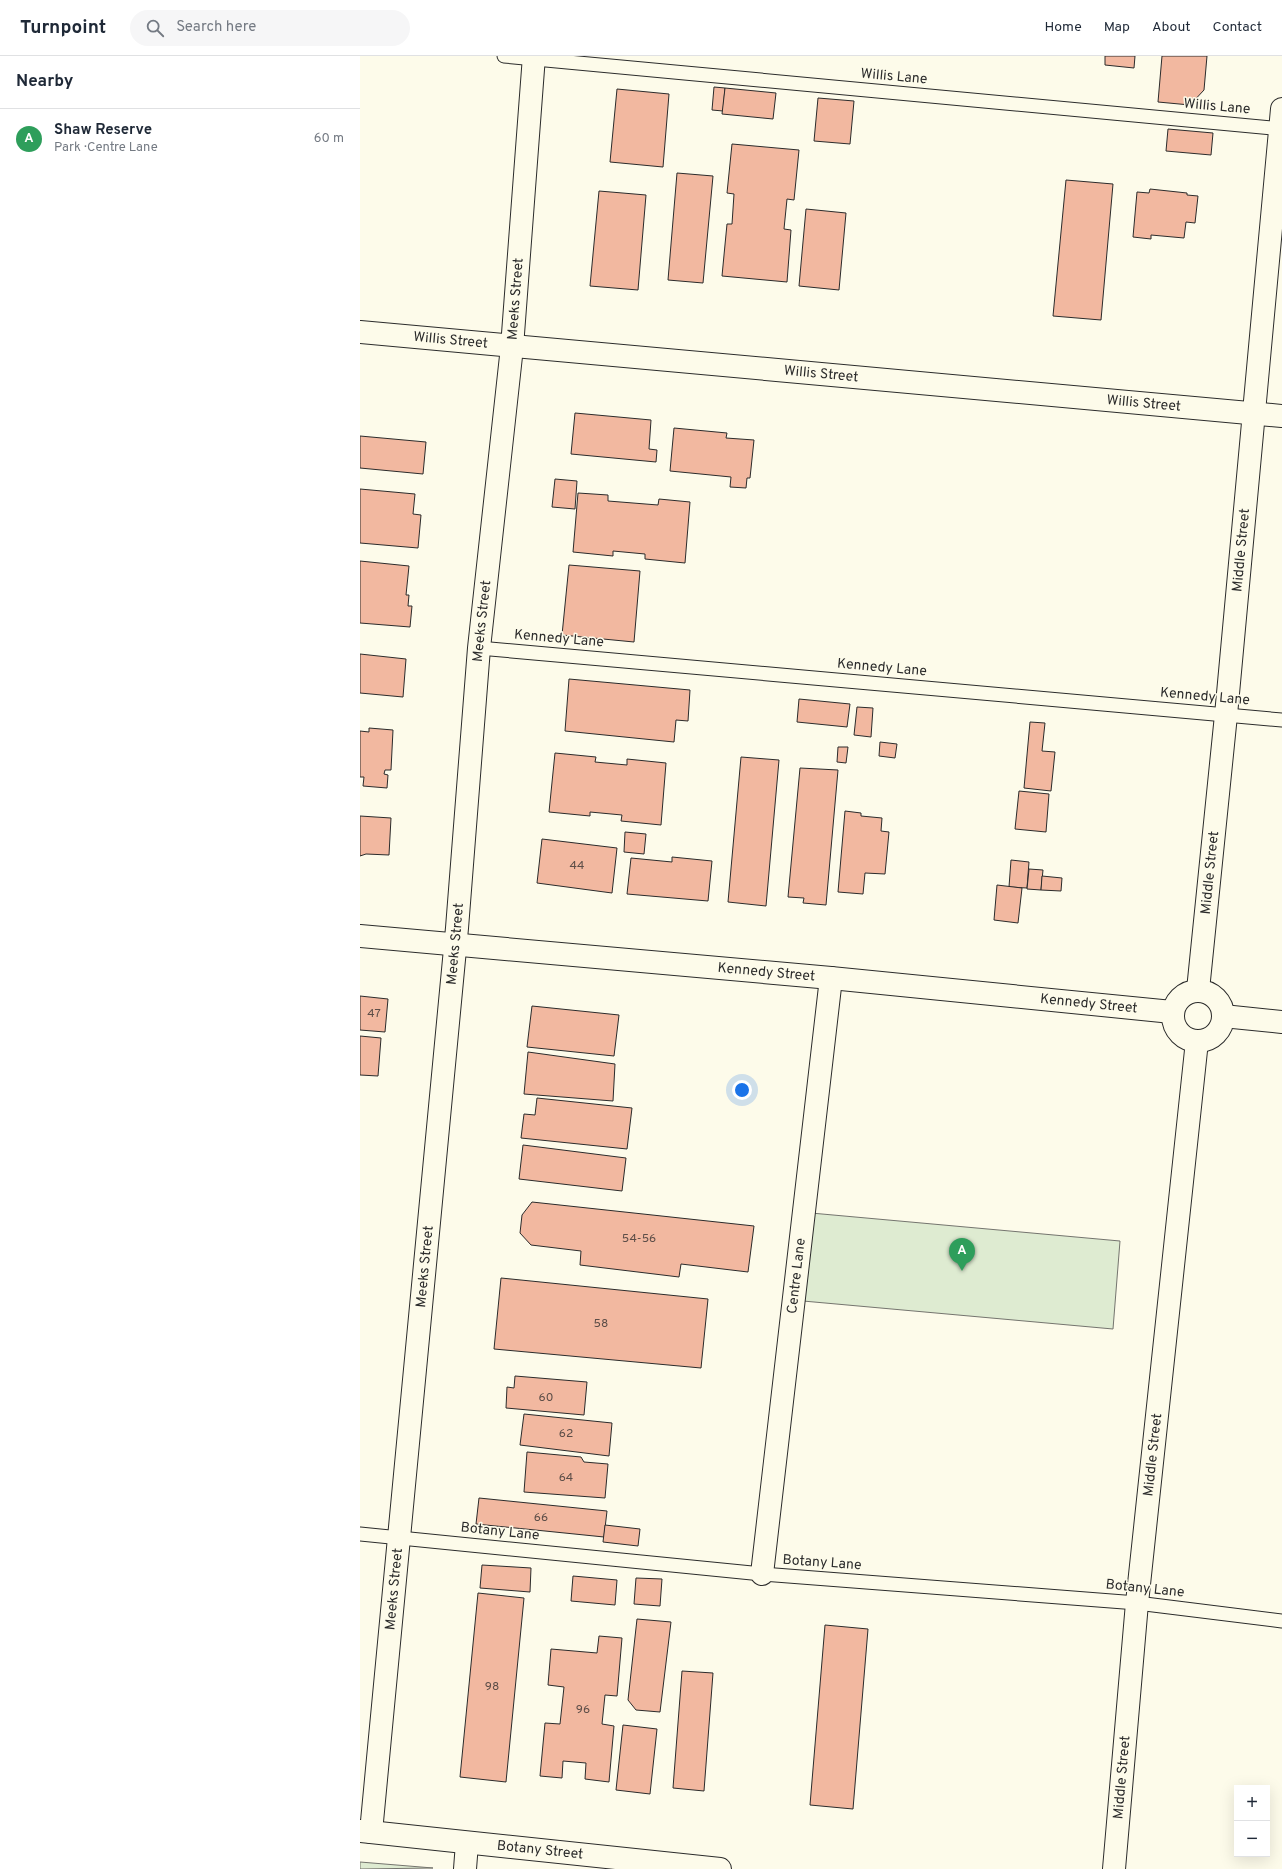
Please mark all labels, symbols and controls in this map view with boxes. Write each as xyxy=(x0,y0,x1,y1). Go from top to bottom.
search box xyxy=(130,10,410,46)
text: Turnpoint xyxy=(20,16,106,40)
icon: search xyxy=(144,17,166,39)
text: Search here xyxy=(176,18,256,37)
text: Home xyxy=(1045,19,1082,36)
text: Map xyxy=(1104,19,1130,36)
text: About xyxy=(1152,19,1191,36)
text: Contact xyxy=(1213,19,1262,36)
street label: Willis Lane xyxy=(860,66,928,88)
text: Nearby xyxy=(16,71,73,93)
street label: Willis Lane xyxy=(1183,96,1251,118)
text: Shaw Reserve xyxy=(54,121,152,140)
text: A xyxy=(24,131,34,147)
text: 60 m xyxy=(314,131,344,147)
text: Park · Centre Lane xyxy=(54,140,158,156)
street label: Meeks Street xyxy=(504,257,527,341)
street label: Willis Street xyxy=(413,328,489,352)
street label: Willis Street xyxy=(783,362,859,386)
street label: Willis Street xyxy=(1106,392,1182,415)
street label: Middle Street xyxy=(1229,508,1254,593)
street label: Meeks Street xyxy=(469,579,495,663)
street label: Kennedy Lane xyxy=(513,627,605,651)
street label: Kennedy Lane xyxy=(836,656,928,680)
street label: Kennedy Lane xyxy=(1159,685,1251,709)
street label: Middle Street xyxy=(1197,830,1223,915)
house number: 44 xyxy=(570,858,584,874)
street label: Meeks Street xyxy=(443,902,467,986)
street label: Kennedy Street xyxy=(717,959,816,985)
street label: Kennedy Street xyxy=(1039,990,1138,1017)
house number: 47 xyxy=(367,1006,381,1022)
your location xyxy=(732,1080,752,1100)
street label: Meeks Street xyxy=(412,1225,437,1308)
house number: 54-56 xyxy=(622,1231,656,1247)
street label: Centre Lane xyxy=(784,1237,809,1315)
pin: A xyxy=(949,1238,975,1271)
house number: 58 xyxy=(594,1316,608,1332)
house number: 60 xyxy=(539,1390,553,1406)
street label: Middle Street xyxy=(1140,1412,1166,1497)
house number: 62 xyxy=(559,1426,573,1442)
house number: 64 xyxy=(559,1470,573,1486)
house number: 66 xyxy=(534,1510,548,1526)
street label: Botany Lane xyxy=(460,1519,540,1545)
street label: Meeks Street xyxy=(382,1547,406,1631)
street label: Botany Lane xyxy=(782,1552,862,1574)
street label: Botany Lane xyxy=(1105,1576,1185,1602)
house number: 98 xyxy=(485,1679,499,1695)
house number: 96 xyxy=(576,1702,590,1718)
street label: Middle Street xyxy=(1110,1735,1134,1820)
map controls xyxy=(1234,1785,1270,1857)
button: + xyxy=(1234,1785,1270,1821)
button: − xyxy=(1234,1821,1270,1857)
street label: Botany Street xyxy=(496,1837,584,1863)

